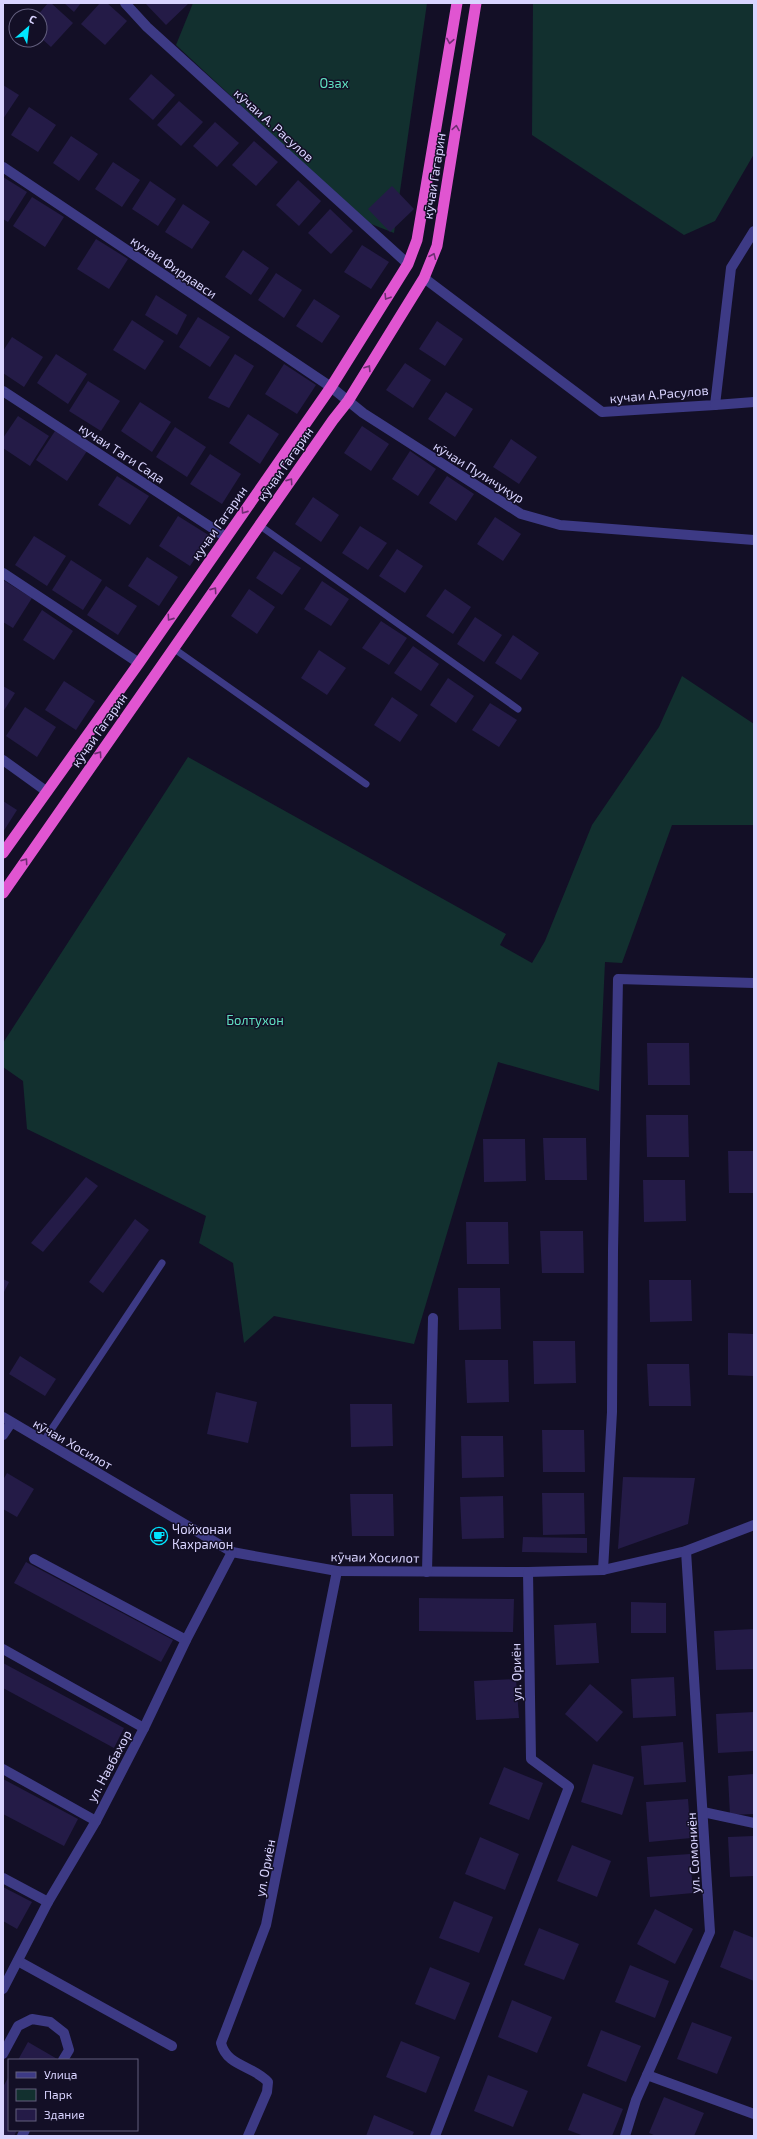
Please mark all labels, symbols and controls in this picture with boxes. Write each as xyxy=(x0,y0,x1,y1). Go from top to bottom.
north arrow xyxy=(8,8,48,48)
text: С xyxy=(27,11,39,26)
one-way arrow xyxy=(446,38,455,45)
park label: Озах xyxy=(319,75,349,91)
street label: кӯчаи А. Расулов xyxy=(231,85,317,165)
one-way arrow xyxy=(451,125,460,131)
street label: кӯчаи Гагарин xyxy=(419,132,449,220)
street label: кучаи Фирдавси xyxy=(128,232,220,302)
one-way arrow xyxy=(428,252,436,260)
one-way arrow xyxy=(385,293,392,300)
one-way arrow xyxy=(363,365,371,372)
street label: кучаи А.Расулов xyxy=(609,382,709,406)
street label: кучаи Таги Сада xyxy=(76,419,168,487)
street label: кӯчаи Гагарин xyxy=(254,424,316,504)
street label: кӯчаи Пуличуқур xyxy=(431,438,527,506)
one-way arrow xyxy=(285,478,293,485)
street label: кучаи Гагарин xyxy=(188,483,250,563)
one-way arrow xyxy=(241,507,249,514)
one-way arrow xyxy=(209,587,217,594)
one-way arrow xyxy=(167,614,175,621)
street label: кӯчаи Гагарин xyxy=(68,690,130,770)
one-way arrow xyxy=(94,751,102,758)
one-way arrow xyxy=(20,858,28,865)
park label: Болтухон xyxy=(226,1012,284,1028)
street label: кӯчаи Хосилот xyxy=(31,1415,116,1473)
place label: Чойхонаи Кахрамон xyxy=(172,1521,233,1552)
cafe icon: Чойхонаи Кахрамон xyxy=(149,1526,169,1546)
street label: кӯчаи Хосилот xyxy=(330,1548,420,1566)
street label: ул. Ориён xyxy=(507,1643,525,1701)
street label: ул. Навбахор xyxy=(83,1727,135,1805)
street label: ул. Сомониён xyxy=(683,1812,703,1894)
street label: ул. Ориён xyxy=(252,1838,278,1898)
legend xyxy=(8,2059,138,2131)
text: Улица xyxy=(44,2067,77,2081)
text: Парк xyxy=(44,2087,73,2101)
text: Здание xyxy=(44,2107,85,2121)

